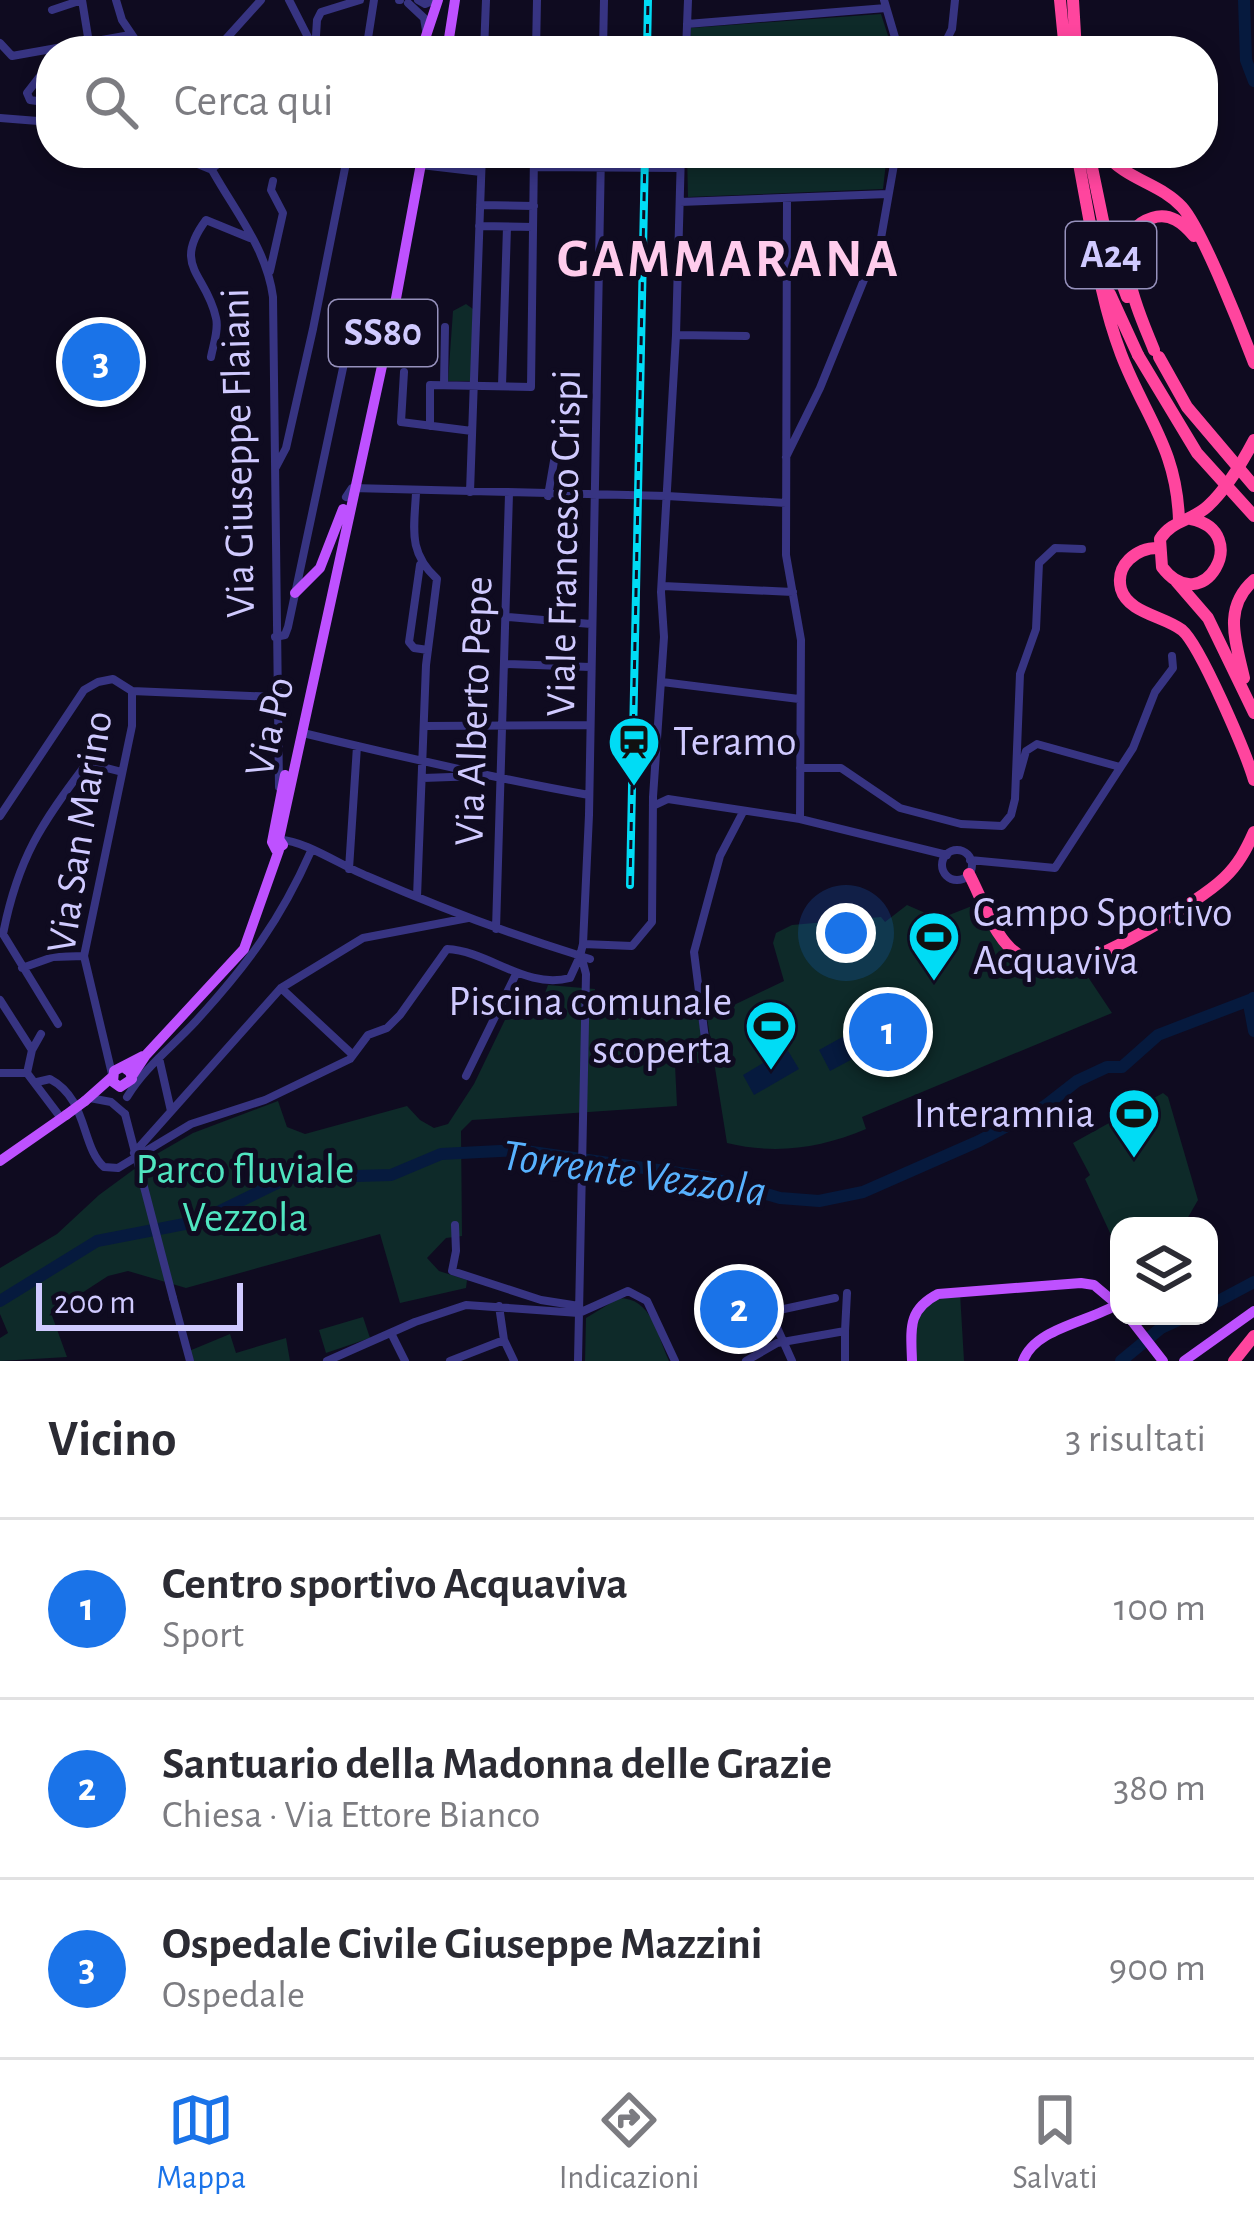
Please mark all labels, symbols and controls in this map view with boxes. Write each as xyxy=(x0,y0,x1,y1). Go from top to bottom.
search box xyxy=(36,36,1218,168)
icon: search xyxy=(78,69,144,135)
text: Cerca qui xyxy=(174,79,334,124)
road number: A24 xyxy=(1066,222,1156,288)
district label: GAMMARANA xyxy=(557,233,901,287)
street label: Via Giuseppe Flaiani xyxy=(214,288,262,618)
road number: SS80 xyxy=(329,300,437,366)
pin: 3 xyxy=(62,317,140,407)
street label: Viale Francesco Crispi xyxy=(540,369,588,717)
street label: Via Alberto Pepe xyxy=(448,575,500,847)
street label: Via Po xyxy=(238,673,302,781)
street label: Via San Marino xyxy=(40,708,120,956)
station icon: Teramo xyxy=(606,714,662,788)
place label: Teramo xyxy=(673,721,797,763)
place label: Campo Sportivo Acquaviva xyxy=(973,892,1233,982)
your location xyxy=(816,903,876,963)
sports icon: Campo Sportivo Acquaviva xyxy=(906,909,962,983)
place label: Piscina comunale scoperta xyxy=(448,981,732,1071)
pin: 1 xyxy=(849,987,927,1077)
sports icon: Piscina comunale scoperta xyxy=(743,998,799,1072)
sports icon: Interamnia xyxy=(1106,1086,1162,1160)
place label: Interamnia xyxy=(914,1093,1095,1135)
water label: Torrente Vezzola xyxy=(499,1133,769,1215)
park label: Parco fluviale Vezzola xyxy=(136,1149,354,1239)
map controls xyxy=(1110,1217,1218,1325)
button: layers xyxy=(1110,1217,1218,1325)
pin: 2 xyxy=(700,1264,778,1354)
scale bar xyxy=(36,1277,243,1330)
text: 200 m xyxy=(54,1287,136,1320)
text: Vicino xyxy=(48,1414,176,1465)
text: 3 risultati xyxy=(1065,1420,1206,1459)
text: Centro sportivo Acquaviva xyxy=(162,1562,628,1607)
text: 1 xyxy=(80,1589,94,1628)
text: 100 m xyxy=(1114,1589,1206,1628)
text: Sport xyxy=(162,1616,244,1655)
text: Santuario della Madonna delle Grazie xyxy=(162,1742,832,1787)
text: 2 xyxy=(78,1769,96,1808)
text: 380 m xyxy=(1113,1769,1206,1808)
text: Chiesa · Via Ettore Bianco xyxy=(162,1796,541,1835)
text: Ospedale Civile Giuseppe Mazzini xyxy=(162,1922,762,1967)
text: 3 xyxy=(79,1949,95,1988)
text: 900 m xyxy=(1109,1949,1206,1988)
text: Ospedale xyxy=(162,1976,305,2015)
tab: Mappa xyxy=(156,2087,246,2199)
tab: Indicazioni xyxy=(559,2087,700,2199)
tab: Salvati xyxy=(1012,2087,1098,2199)

